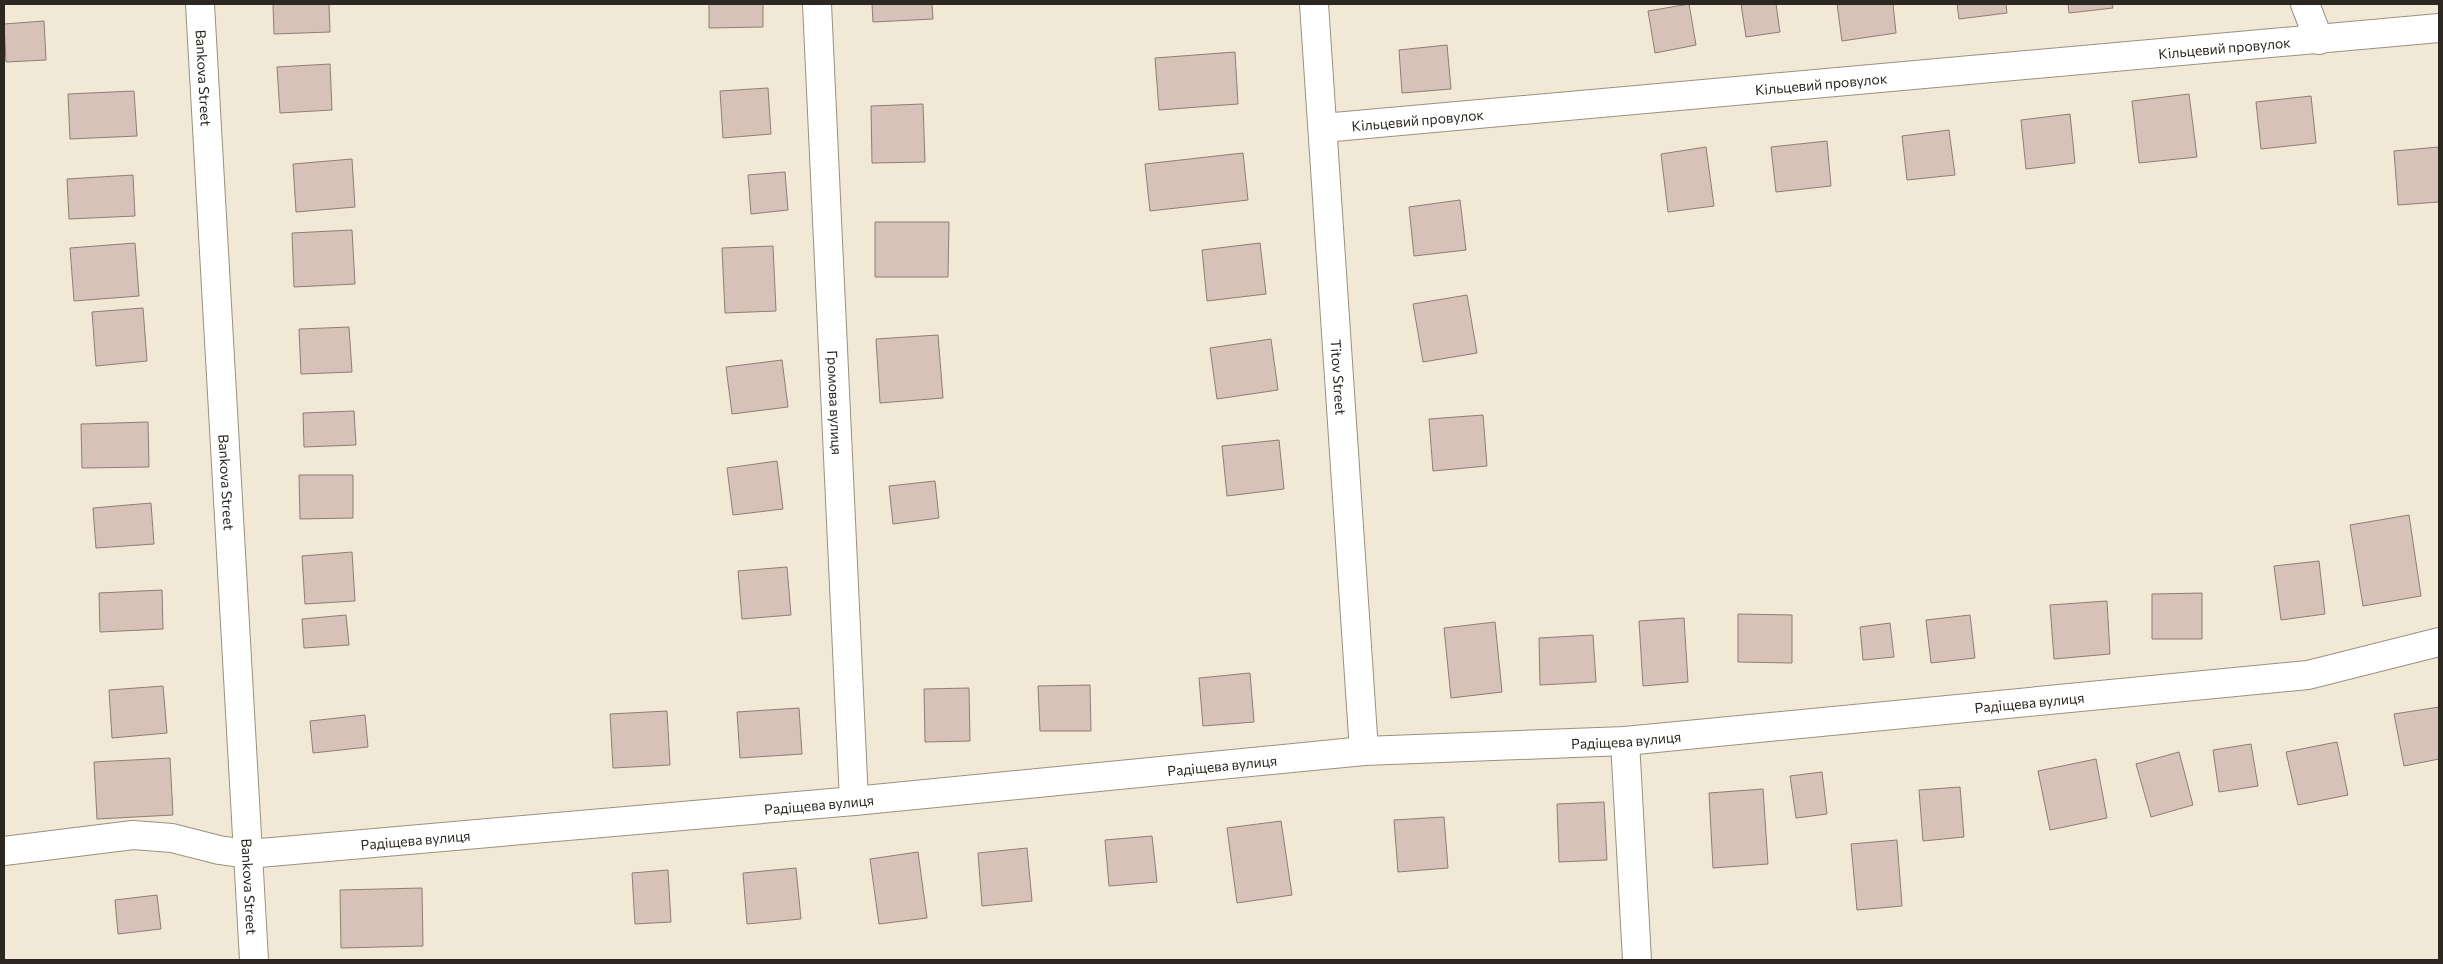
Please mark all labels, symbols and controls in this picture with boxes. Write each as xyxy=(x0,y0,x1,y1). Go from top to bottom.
street label: Bankova Street xyxy=(193,29,215,127)
street label: Кільцевий провулок xyxy=(2158,33,2292,62)
street label: Кільцевий провулок xyxy=(1754,69,1888,98)
street label: Кільцевий провулок xyxy=(1351,105,1485,134)
street label: Titov Street xyxy=(1328,339,1350,416)
street label: Громова вулиця xyxy=(825,350,846,455)
street label: Bankova Street xyxy=(216,434,238,531)
street label: Радіщева вулиця xyxy=(1974,688,2085,716)
street label: Радіщева вулиця xyxy=(1571,727,1682,752)
street label: Радіщева вулиця xyxy=(1166,751,1278,779)
street label: Радіщева вулиця xyxy=(763,791,875,817)
street label: Радіщева вулиця xyxy=(360,826,471,853)
street label: Bankova Street xyxy=(239,838,261,935)

